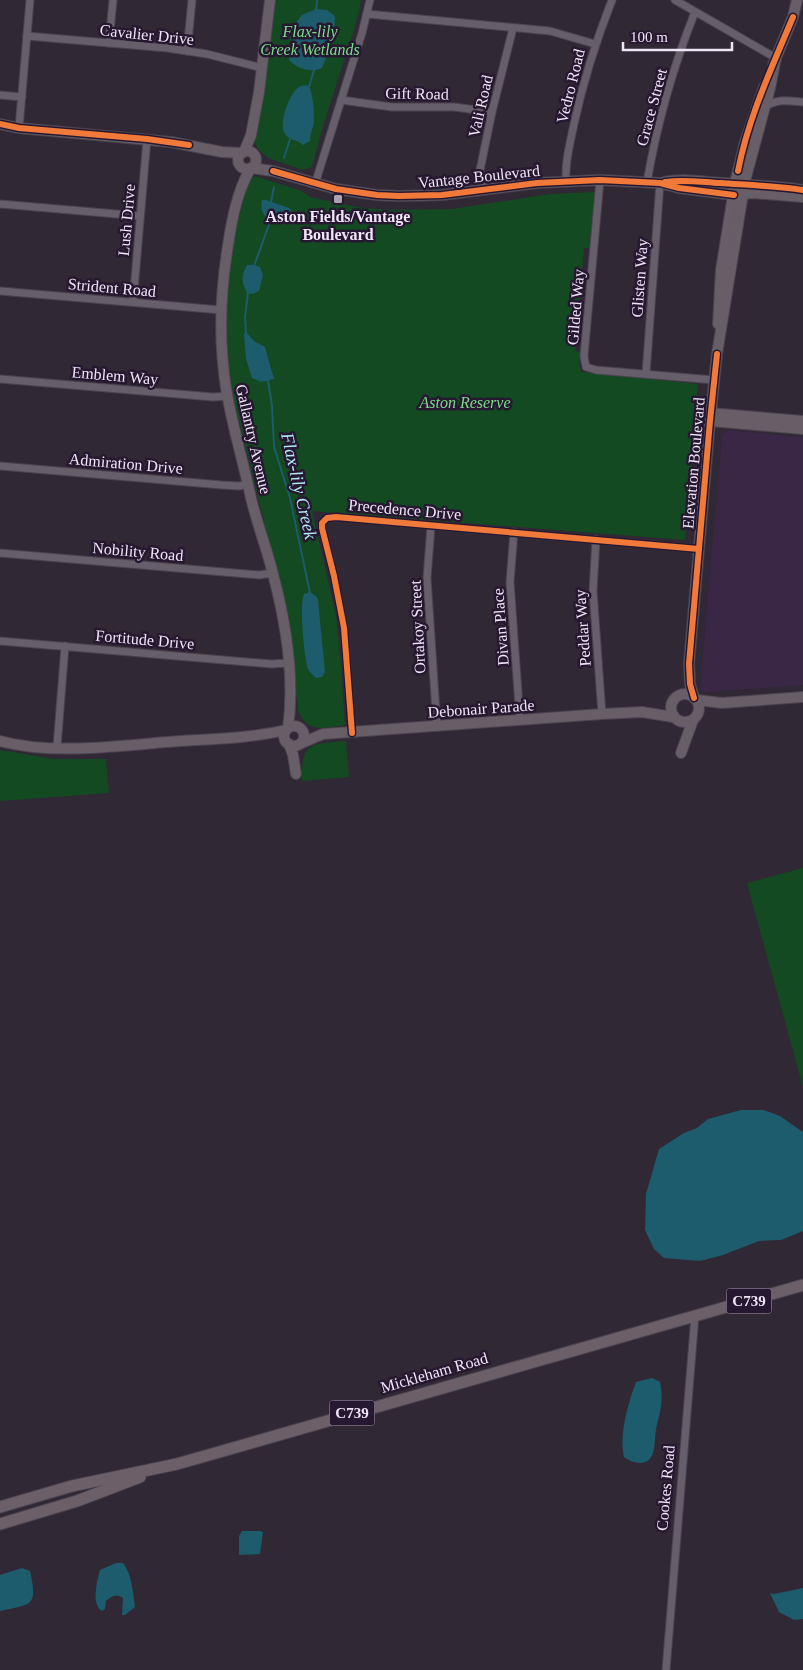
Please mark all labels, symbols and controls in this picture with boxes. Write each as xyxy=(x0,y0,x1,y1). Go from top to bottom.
scale bar xyxy=(623,20,732,52)
street label: Cavalier Drive xyxy=(99,21,195,48)
park label: Flax-lily Creek Wetlands xyxy=(260,23,360,58)
text: 100 m xyxy=(630,29,668,45)
street label: Vedro Road xyxy=(553,47,588,125)
street label: Grace Street xyxy=(633,66,670,148)
street label: Vali Road xyxy=(465,73,496,139)
street label: Gift Road xyxy=(385,84,449,103)
street label: Vantage Boulevard xyxy=(417,162,541,192)
street label: Lush Drive xyxy=(115,183,138,257)
marker: Aston Fields/Vantage Boulevard xyxy=(332,193,344,205)
place label: Aston Fields/Vantage Boulevard xyxy=(266,208,410,243)
street label: Glisten Way xyxy=(628,238,652,318)
street label: Gilded Way xyxy=(564,268,588,346)
street label: Strident Road xyxy=(67,275,157,300)
street label: Emblem Way xyxy=(71,363,159,389)
street label: Gallantry Avenue xyxy=(232,383,274,496)
park label: Aston Reserve xyxy=(418,394,511,411)
street label: Elevation Boulevard xyxy=(679,397,708,530)
water label: Flax-lily Creek xyxy=(277,430,321,542)
street label: Admiration Drive xyxy=(68,450,184,477)
street label: Precedence Drive xyxy=(348,496,462,523)
street label: Nobility Road xyxy=(92,539,184,565)
street label: Ortakoy Street xyxy=(407,579,429,674)
street label: Divan Place xyxy=(489,588,512,666)
street label: Peddar Way xyxy=(571,589,595,667)
street label: Fortitude Drive xyxy=(95,627,195,652)
street label: Debonair Parade xyxy=(427,696,535,721)
road number: C739 xyxy=(726,1288,772,1314)
street label: Mickleham Road xyxy=(379,1349,490,1396)
road number: C739 xyxy=(330,1400,374,1426)
street label: Cookes Road xyxy=(653,1445,678,1532)

